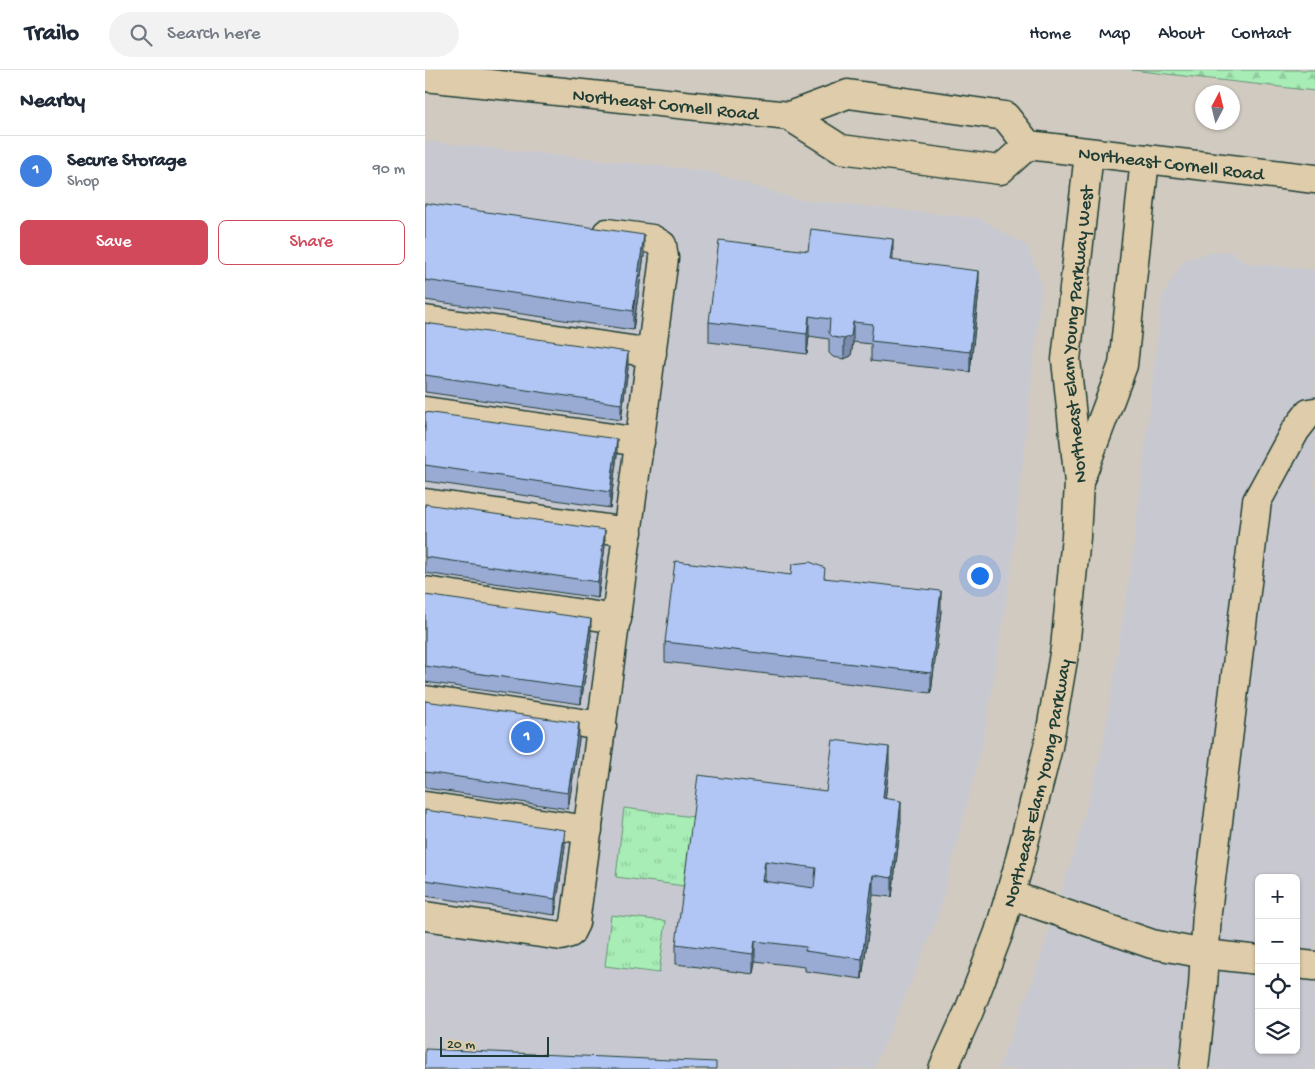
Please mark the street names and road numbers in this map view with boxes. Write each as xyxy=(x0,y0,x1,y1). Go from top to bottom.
street label: Northeast Cornell Road xyxy=(571,85,761,128)
street label: Northeast Cornell Road xyxy=(1077,143,1267,188)
street label: Northeast Elam Young Parkway West xyxy=(1058,183,1101,484)
street label: Northeast Elam Young Parkway xyxy=(999,657,1078,910)

